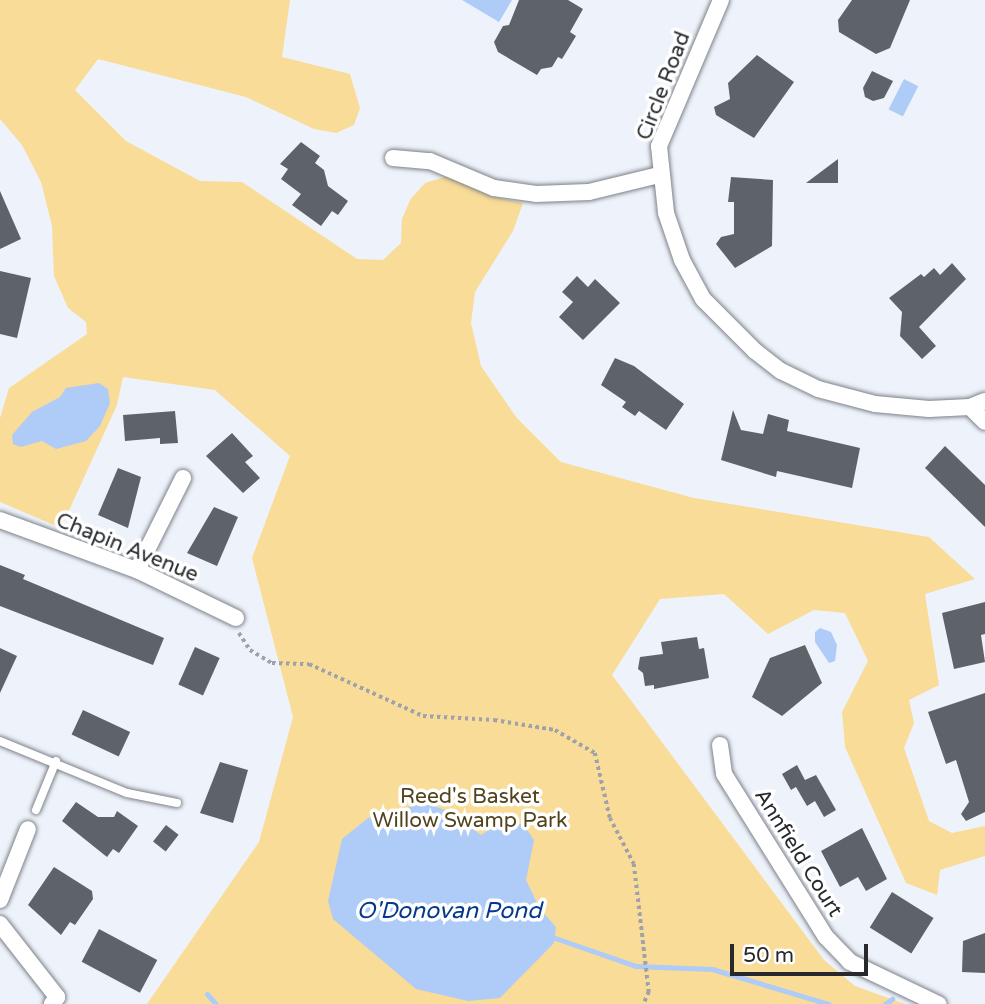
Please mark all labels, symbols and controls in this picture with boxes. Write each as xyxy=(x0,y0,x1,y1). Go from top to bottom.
street label: Circle Road xyxy=(632,28,696,144)
street label: Chapin Avenue xyxy=(52,508,202,588)
park label: Reed's Basket Willow Swamp Park xyxy=(373,784,567,834)
street label: Annfield Court xyxy=(749,784,847,922)
water label: O'Donovan Pond xyxy=(356,897,542,925)
scale bar xyxy=(733,930,871,974)
text: 50 m xyxy=(743,943,794,968)

